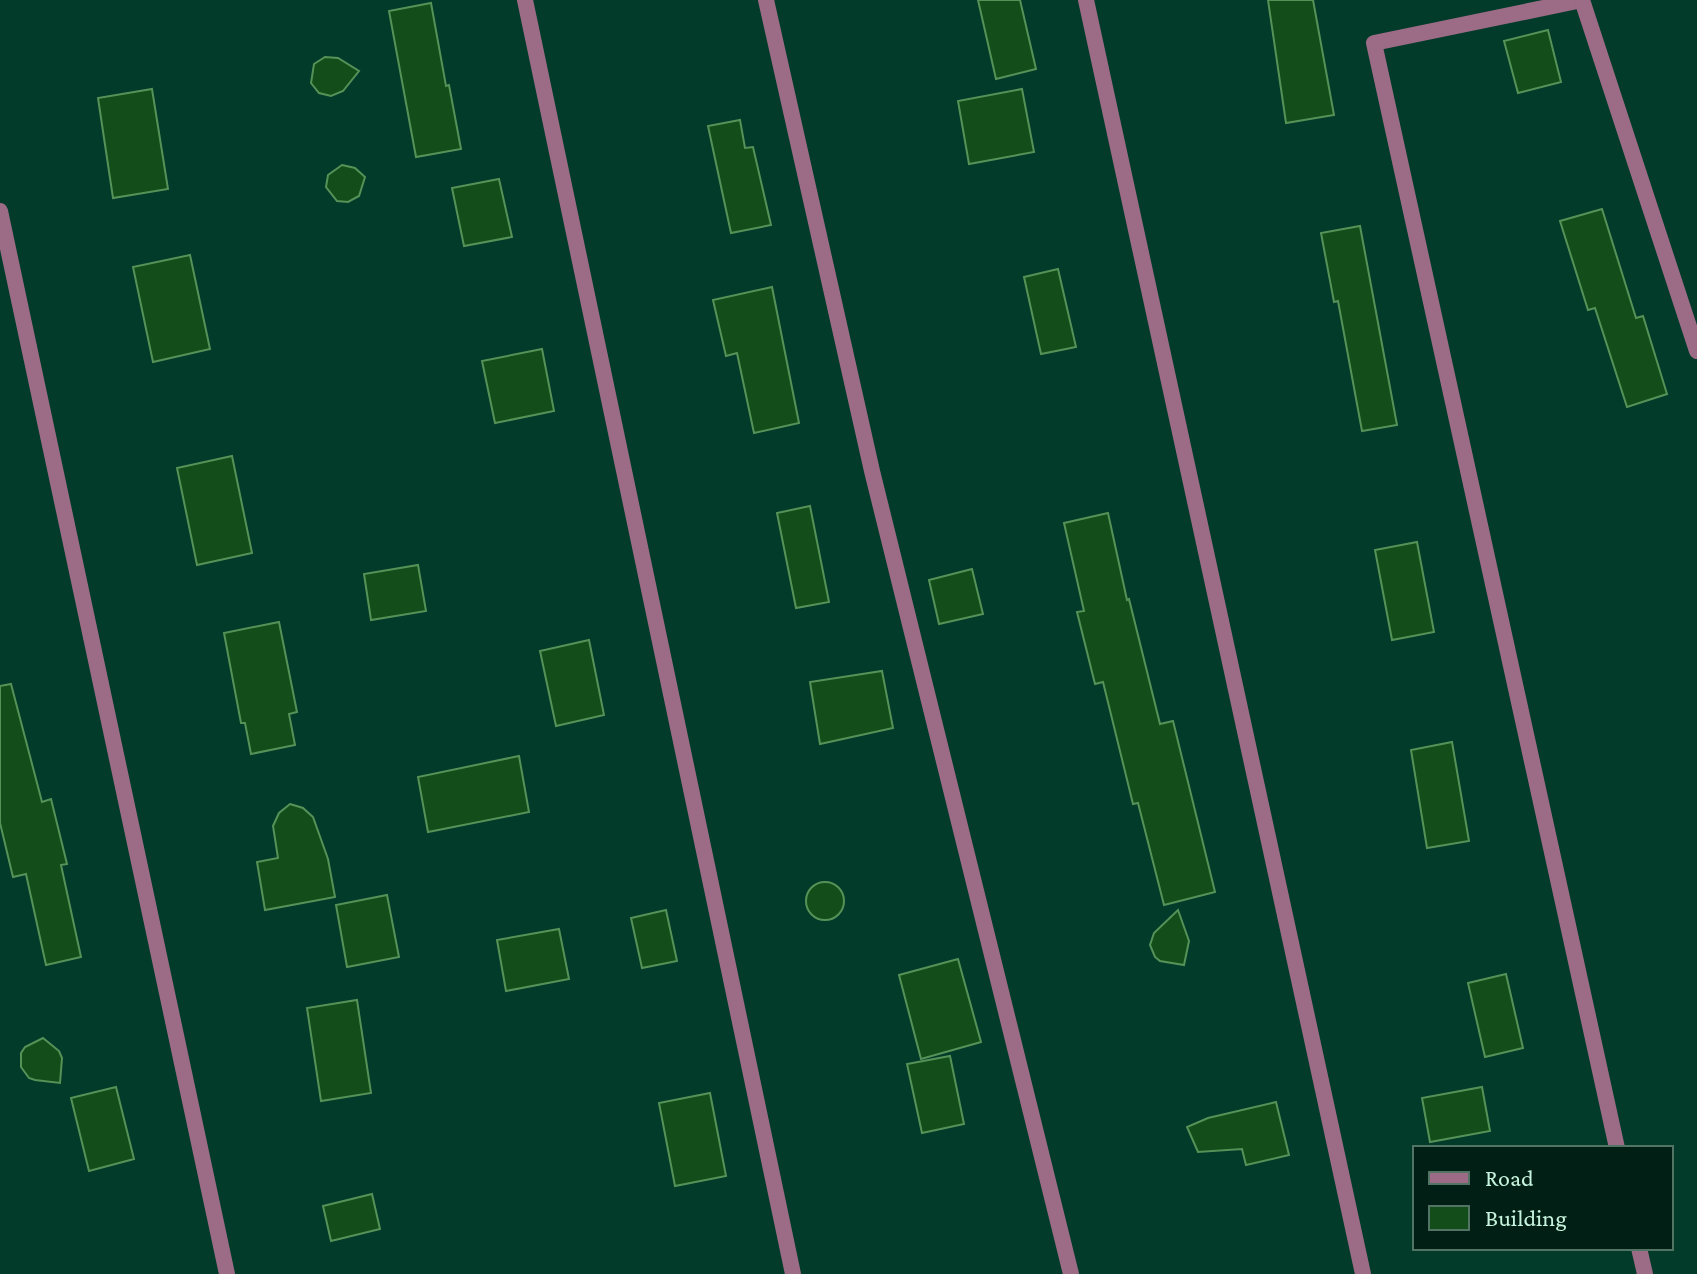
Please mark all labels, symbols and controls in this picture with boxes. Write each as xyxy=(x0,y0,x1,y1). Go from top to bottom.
legend xyxy=(1413,1146,1673,1250)
text: Road xyxy=(1485,1164,1534,1191)
text: Building xyxy=(1485,1204,1567,1231)

